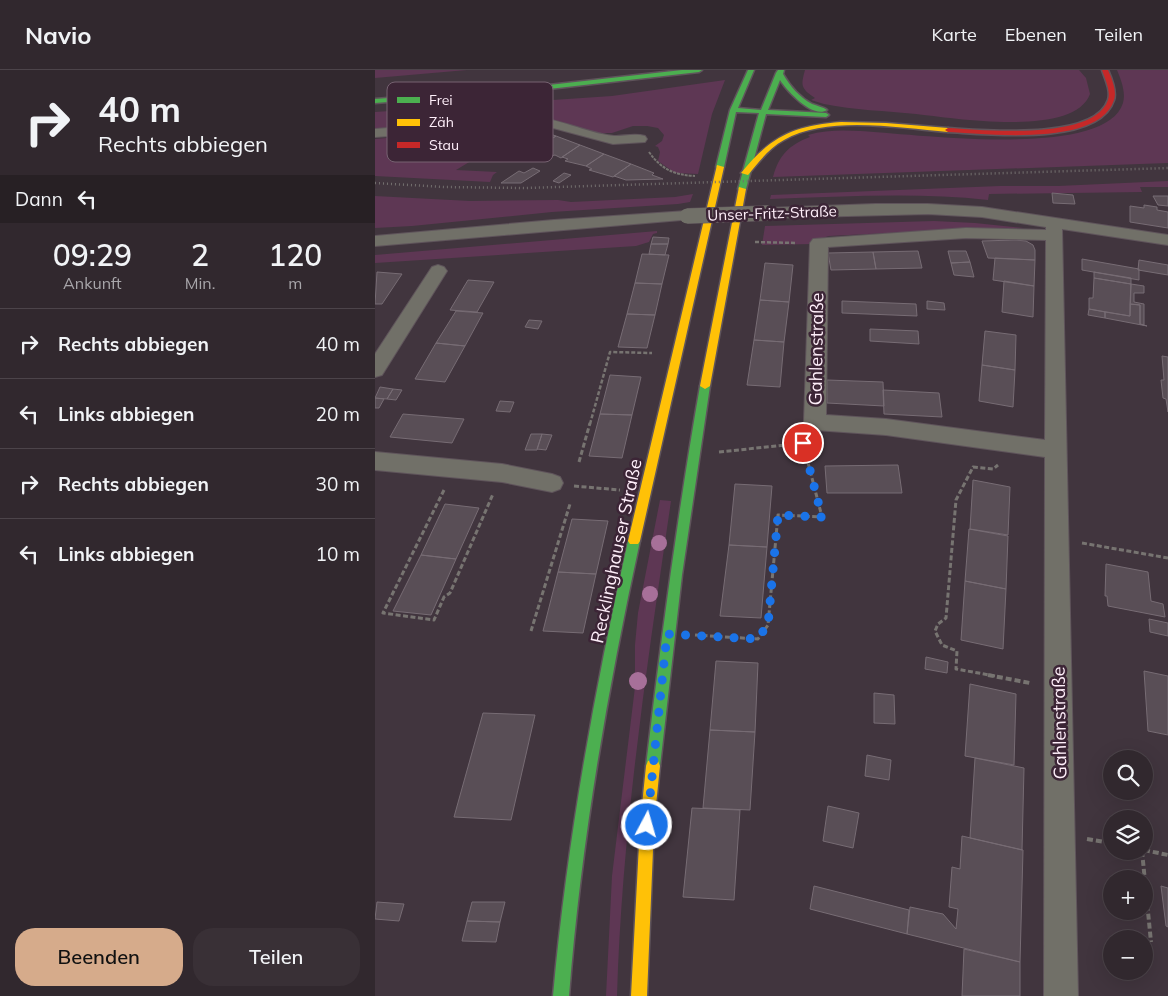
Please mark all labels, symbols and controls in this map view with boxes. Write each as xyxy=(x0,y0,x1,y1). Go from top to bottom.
text: Navio xyxy=(25,20,91,50)
text: Karte xyxy=(931,23,977,46)
text: Ebenen xyxy=(1005,23,1067,46)
text: Teilen xyxy=(1095,23,1143,46)
legend xyxy=(387,82,553,162)
text: 40 m xyxy=(98,87,181,131)
icon: right xyxy=(15,90,80,155)
text: Frei xyxy=(429,91,453,109)
text: Zäh xyxy=(429,113,454,131)
text: Rechts abbiegen xyxy=(98,130,268,158)
text: Stau xyxy=(429,136,459,154)
icon: left xyxy=(73,185,101,213)
text: Dann xyxy=(15,187,63,211)
street label: Unser-Fritz-Straße xyxy=(707,201,837,225)
text: 09:29 xyxy=(53,236,132,274)
text: 2 xyxy=(191,236,209,274)
text: 120 xyxy=(268,236,322,274)
text: Ankunft xyxy=(63,273,122,293)
text: Min. xyxy=(185,273,215,293)
text: m xyxy=(288,273,302,293)
street label: Gahlenstraße xyxy=(804,292,828,406)
icon: right xyxy=(15,330,43,358)
text: Rechts abbiegen xyxy=(58,332,209,356)
text: 40 m xyxy=(316,332,360,356)
icon: left xyxy=(15,400,43,428)
text: Links abbiegen xyxy=(58,402,195,426)
text: 20 m xyxy=(316,402,360,426)
pin xyxy=(782,422,824,464)
icon: arrive xyxy=(789,429,817,457)
street label: Recklinghauser Straße xyxy=(585,457,647,645)
icon: right xyxy=(15,470,43,498)
text: Rechts abbiegen xyxy=(58,472,209,496)
text: 30 m xyxy=(316,472,360,496)
icon: left xyxy=(15,540,43,568)
text: Links abbiegen xyxy=(58,542,195,566)
text: 10 m xyxy=(316,542,360,566)
street label: Gahlenstraße xyxy=(1047,666,1071,780)
map controls xyxy=(1103,750,1153,980)
button: search xyxy=(1103,750,1153,800)
position arrow xyxy=(620,798,672,850)
button: layers xyxy=(1103,810,1153,860)
button: + xyxy=(1103,870,1153,920)
button: Beenden xyxy=(15,928,183,986)
button: Teilen xyxy=(193,928,360,986)
button: − xyxy=(1103,930,1153,980)

